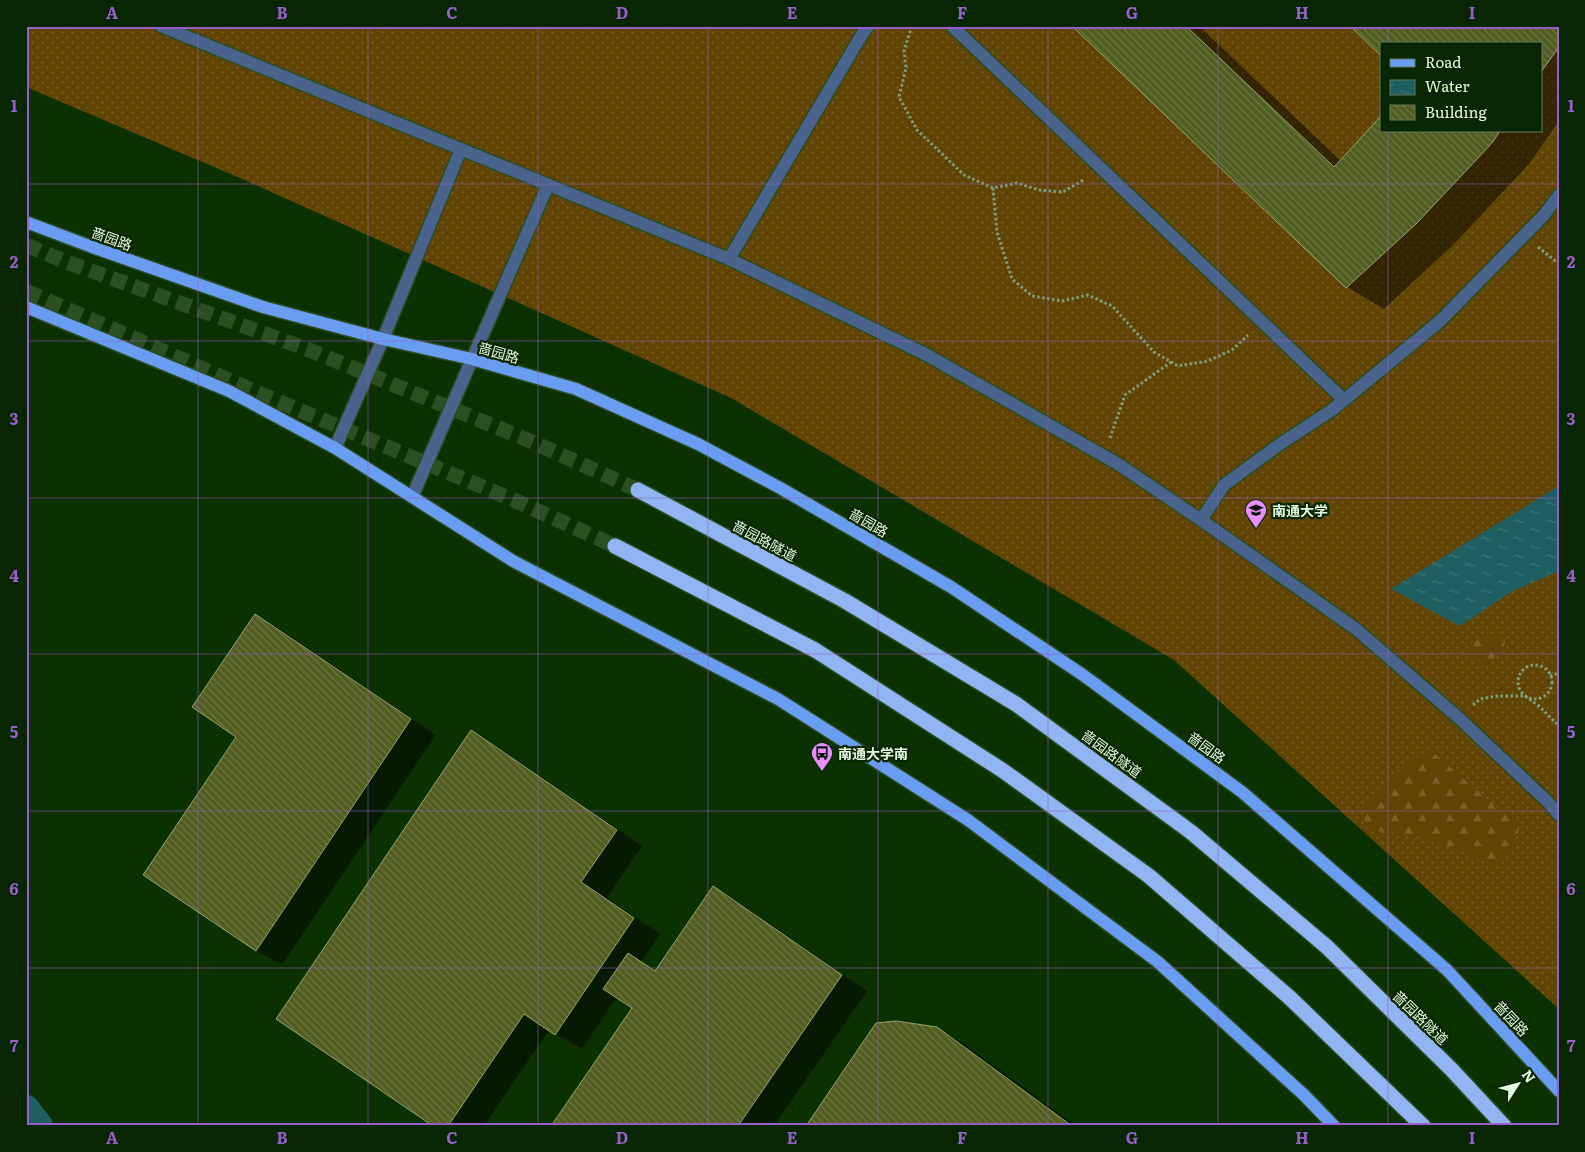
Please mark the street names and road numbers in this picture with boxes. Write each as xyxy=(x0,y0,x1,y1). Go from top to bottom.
street label: 啬园路 xyxy=(89,221,135,255)
street label: 啬园路 xyxy=(476,337,522,367)
street label: 啬园路 xyxy=(846,503,892,541)
street label: 啬园路隧道 xyxy=(729,515,801,565)
street label: 啬园路隧道 xyxy=(1078,724,1146,782)
street label: 啬园路 xyxy=(1184,727,1230,767)
street label: 啬园路隧道 xyxy=(1389,985,1453,1049)
street label: 啬园路 xyxy=(1490,996,1534,1040)

